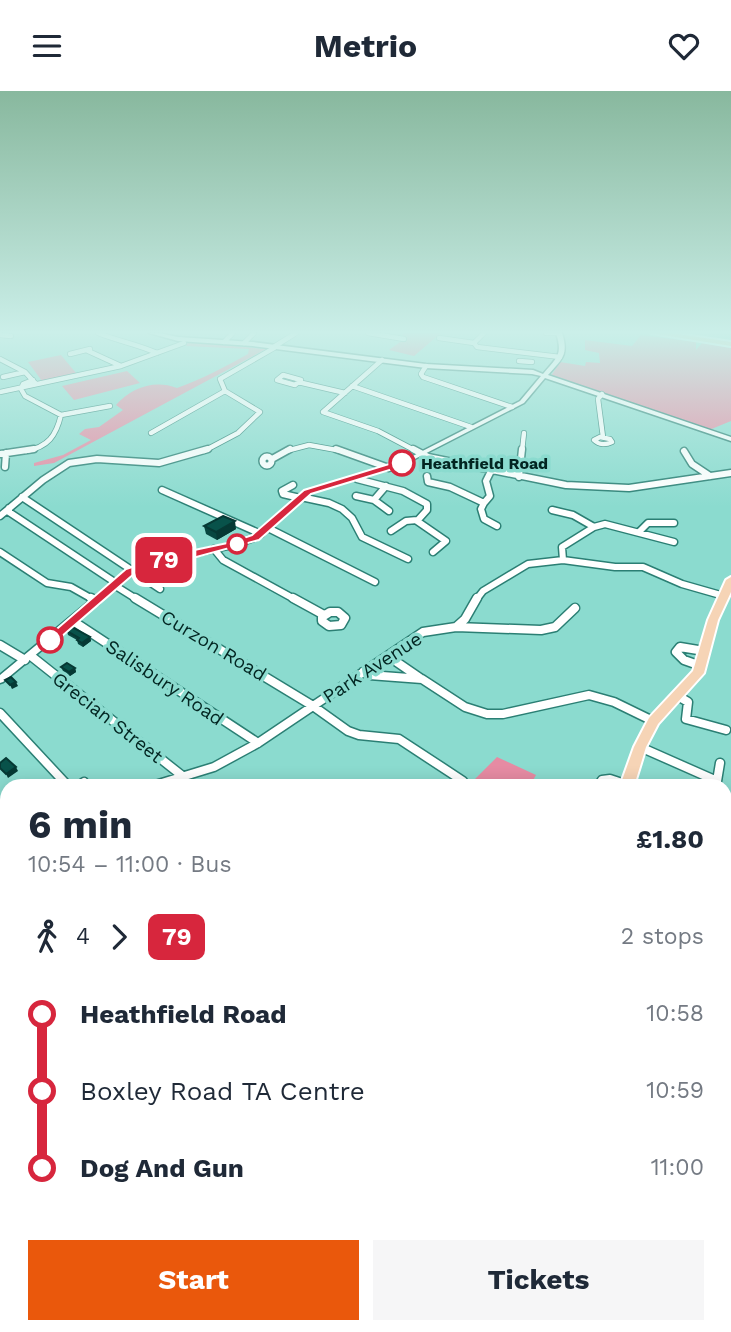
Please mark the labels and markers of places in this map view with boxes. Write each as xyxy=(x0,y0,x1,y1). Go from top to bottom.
marker: Heathfield Road xyxy=(389,450,415,476)
place label: Heathfield Road xyxy=(421,454,548,473)
unlabelled marker xyxy=(227,534,247,554)
unlabelled marker xyxy=(37,627,63,653)

